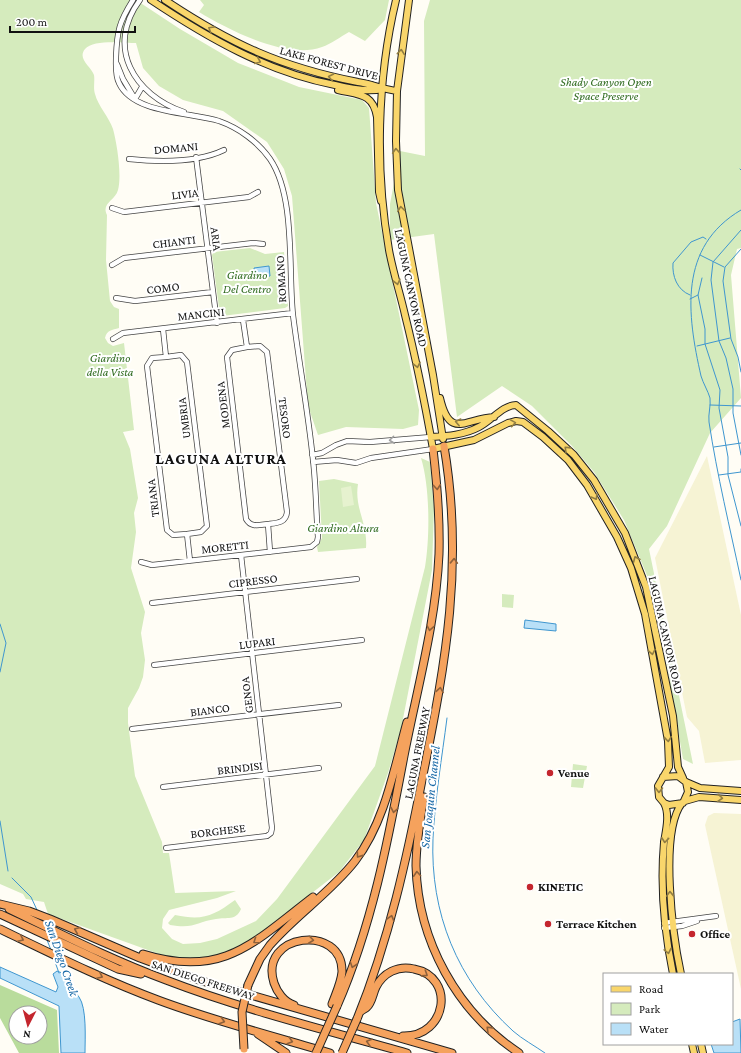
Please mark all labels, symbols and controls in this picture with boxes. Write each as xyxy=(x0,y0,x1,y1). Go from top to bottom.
scale bar xyxy=(10,8,135,34)
text: 200 m xyxy=(16,15,48,29)
one-way arrow xyxy=(208,26,215,33)
street label: LAKE FOREST DRIVE xyxy=(278,43,380,83)
one-way arrow xyxy=(396,49,405,55)
one-way arrow xyxy=(254,57,261,65)
one-way arrow xyxy=(328,73,334,81)
park label: Shady Canyon Open Space Preserve xyxy=(560,75,652,103)
street label: DOMANI xyxy=(153,139,199,157)
one-way arrow xyxy=(392,148,401,154)
street label: LIVIA xyxy=(171,185,199,203)
one-way arrow xyxy=(397,206,406,212)
street label: ARIA xyxy=(208,226,224,252)
street label: LAGUNA CANYON ROAD xyxy=(392,228,430,348)
street label: CHIANTI xyxy=(152,232,197,252)
street label: ROMANO xyxy=(273,255,289,303)
park label: Giardino Del Centro xyxy=(223,268,271,296)
one-way arrow xyxy=(392,278,401,285)
street label: COMO xyxy=(146,279,180,297)
street label: MANCINI xyxy=(177,305,225,323)
park label: Giardino della Vista xyxy=(87,351,134,379)
one-way arrow xyxy=(412,362,420,368)
street label: MODENA xyxy=(213,381,233,429)
street label: UMBRIA xyxy=(175,396,193,439)
street label: TESORO xyxy=(276,397,294,439)
one-way arrow xyxy=(454,419,461,427)
one-way arrow xyxy=(509,419,516,427)
one-way arrow xyxy=(389,435,395,444)
one-way arrow xyxy=(564,446,572,454)
district label: LAGUNA ALTURA xyxy=(155,450,287,467)
street label: TRIANA xyxy=(144,478,162,518)
one-way arrow xyxy=(432,484,441,490)
one-way arrow xyxy=(590,493,598,500)
park label: Giardino Altura xyxy=(307,521,379,535)
street label: MORETTI xyxy=(200,537,250,556)
one-way arrow xyxy=(632,555,640,562)
one-way arrow xyxy=(449,558,458,564)
street label: CIPRESSO xyxy=(228,571,278,591)
street label: LAGUNA CANYON ROAD xyxy=(646,575,686,695)
one-way arrow xyxy=(426,625,434,632)
street label: LUPARI xyxy=(238,634,276,652)
one-way arrow xyxy=(647,649,656,655)
street label: GENOA xyxy=(238,676,256,714)
one-way arrow xyxy=(435,687,444,693)
street label: BIANCO xyxy=(189,701,231,719)
street label: LAGUNA FREEWAY xyxy=(401,705,433,800)
one-way arrow xyxy=(663,735,672,742)
water label: San Joaquin Channel xyxy=(417,744,443,849)
street label: BRINDISI xyxy=(217,758,264,778)
place label: Venue xyxy=(557,766,590,780)
marker: Venue xyxy=(545,768,555,778)
one-way arrow xyxy=(655,787,663,793)
one-way arrow xyxy=(717,794,723,803)
one-way arrow xyxy=(390,807,398,813)
street label: BORGHESE xyxy=(190,821,247,841)
one-way arrow xyxy=(660,837,669,843)
one-way arrow xyxy=(356,851,364,858)
one-way arrow xyxy=(412,870,421,877)
place label: KINETIC xyxy=(538,880,584,894)
marker: KINETIC xyxy=(525,882,535,892)
one-way arrow xyxy=(666,891,674,897)
one-way arrow xyxy=(386,914,395,921)
place label: Terrace Kitchen xyxy=(556,917,637,931)
water label: San Diego Creek xyxy=(42,918,82,999)
marker: Terrace Kitchen xyxy=(543,919,553,929)
one-way arrow xyxy=(73,927,81,935)
place label: Office xyxy=(700,927,730,941)
marker: Office xyxy=(687,929,697,939)
one-way arrow xyxy=(17,934,25,942)
one-way arrow xyxy=(308,935,314,944)
one-way arrow xyxy=(253,936,260,943)
one-way arrow xyxy=(664,948,672,954)
street label: SAN DIEGO FREEWAY xyxy=(150,957,257,1003)
one-way arrow xyxy=(350,962,358,969)
one-way arrow xyxy=(421,969,428,976)
one-way arrow xyxy=(96,971,104,979)
legend xyxy=(603,973,733,1045)
text: Road xyxy=(639,982,664,996)
text: Park xyxy=(639,1002,661,1016)
north arrow xyxy=(8,1005,48,1045)
one-way arrow xyxy=(218,1016,225,1025)
text: Water xyxy=(639,1022,669,1036)
one-way arrow xyxy=(486,1026,494,1034)
text: N xyxy=(22,1029,31,1041)
one-way arrow xyxy=(286,1036,293,1045)
one-way arrow xyxy=(366,1038,373,1047)

